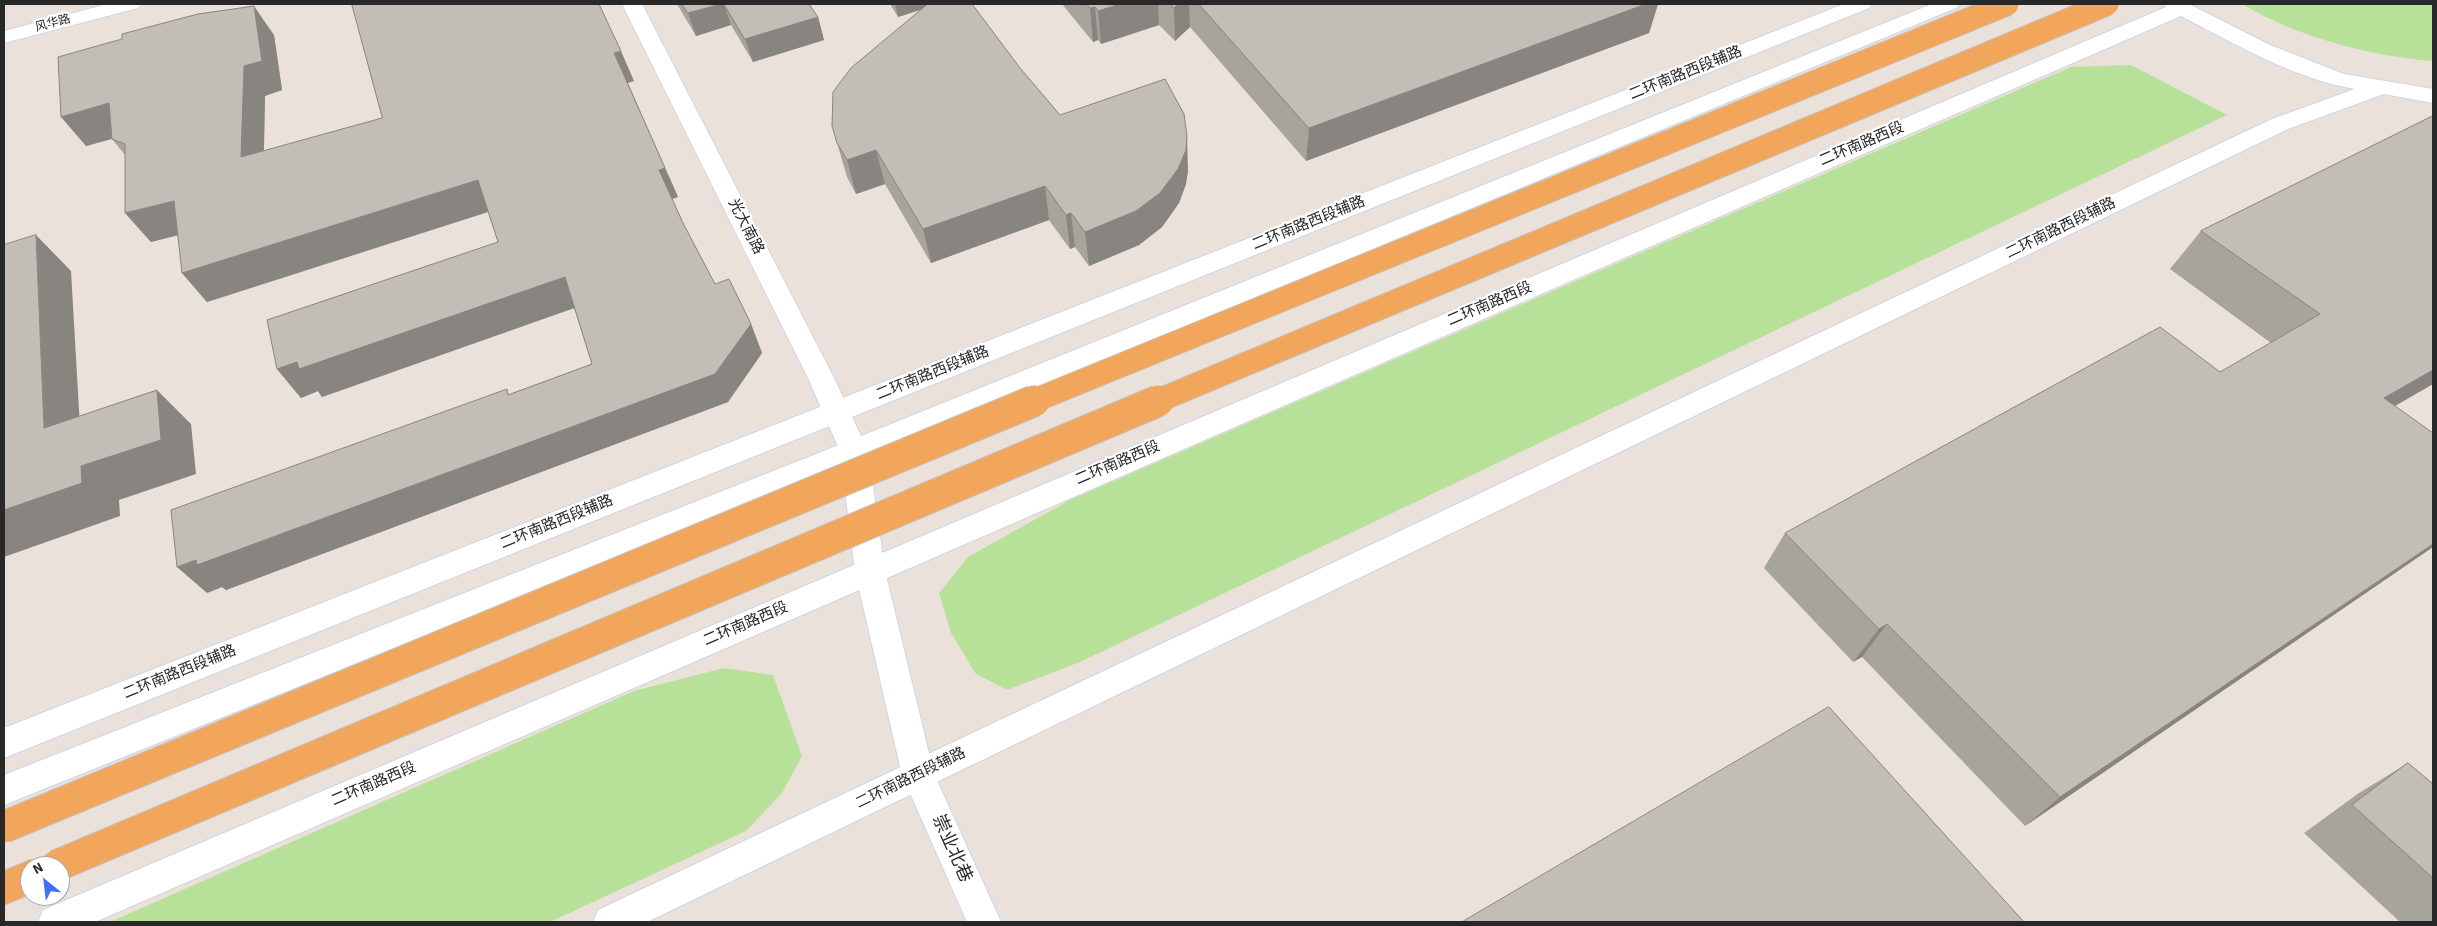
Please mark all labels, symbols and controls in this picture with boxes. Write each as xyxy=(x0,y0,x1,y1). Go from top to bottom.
street label: 风华路 xyxy=(34,12,72,36)
street label: 二环南路西段辅路 xyxy=(1627,43,1745,105)
street label: 二环南路西段 xyxy=(1817,119,1907,171)
street label: 二环南路西段辅路 xyxy=(1250,193,1368,255)
street label: 二环南路西段辅路 xyxy=(2003,195,2119,263)
street label: 光大南路 xyxy=(723,196,767,258)
street label: 二环南路西段 xyxy=(1445,279,1535,331)
street label: 二环南路西段辅路 xyxy=(874,343,992,405)
street label: 二环南路西段 xyxy=(1073,438,1163,490)
street label: 二环南路西段辅路 xyxy=(498,492,616,554)
street label: 二环南路西段 xyxy=(701,599,791,651)
street label: 二环南路西段辅路 xyxy=(121,642,239,704)
street label: 二环南路西段辅路 xyxy=(853,745,969,813)
street label: 二环南路西段 xyxy=(329,759,419,811)
street label: 崇业北巷 xyxy=(926,812,976,886)
north arrow xyxy=(20,856,70,906)
text: N xyxy=(29,858,47,880)

